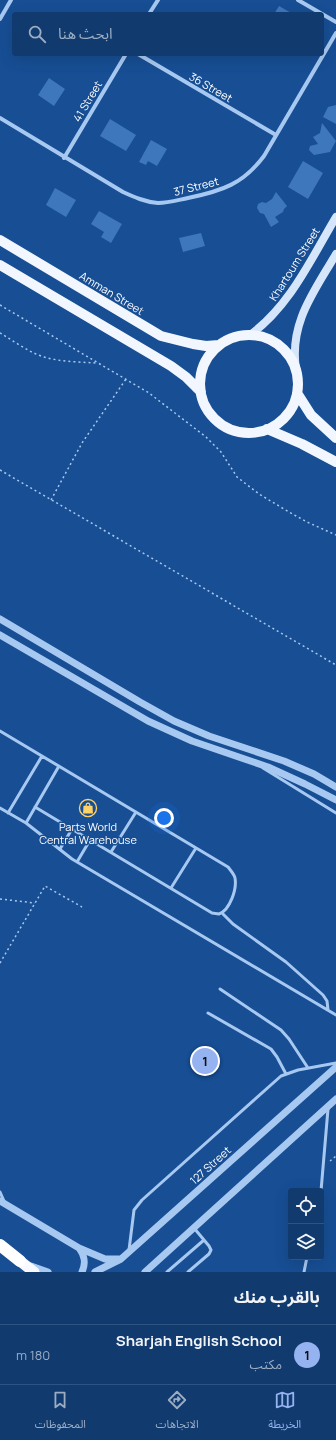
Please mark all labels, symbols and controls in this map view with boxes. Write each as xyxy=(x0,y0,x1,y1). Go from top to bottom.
search box xyxy=(12,12,324,56)
icon: search xyxy=(26,23,48,45)
text: ابحث هنا xyxy=(58,23,113,44)
street label: 36 Street xyxy=(187,69,235,105)
street label: 41 Street xyxy=(69,78,105,124)
street label: 37 Street xyxy=(172,173,220,199)
street label: Khartoum Street xyxy=(265,224,323,304)
street label: Amman Street xyxy=(77,268,147,318)
shop icon: Parts World Central Warehouse xyxy=(78,798,98,818)
your location xyxy=(154,808,174,828)
place label: Parts World Central Warehouse xyxy=(39,819,137,847)
pin: 1 xyxy=(192,1046,218,1076)
street label: 127 Street xyxy=(186,1142,234,1188)
map controls xyxy=(288,1188,324,1260)
button: locate xyxy=(288,1188,324,1224)
button: layers xyxy=(288,1224,324,1260)
text: بالقرب منك xyxy=(234,1285,320,1308)
text: Sharjah English School xyxy=(116,1330,282,1351)
text: 180 m xyxy=(16,1346,50,1364)
text: 1 xyxy=(304,1346,310,1364)
text: مكتب xyxy=(250,1355,282,1373)
tab: المحفوظات xyxy=(35,1389,86,1436)
tab: الاتجاهات xyxy=(156,1389,199,1436)
tab: الخريطة xyxy=(268,1389,301,1436)

